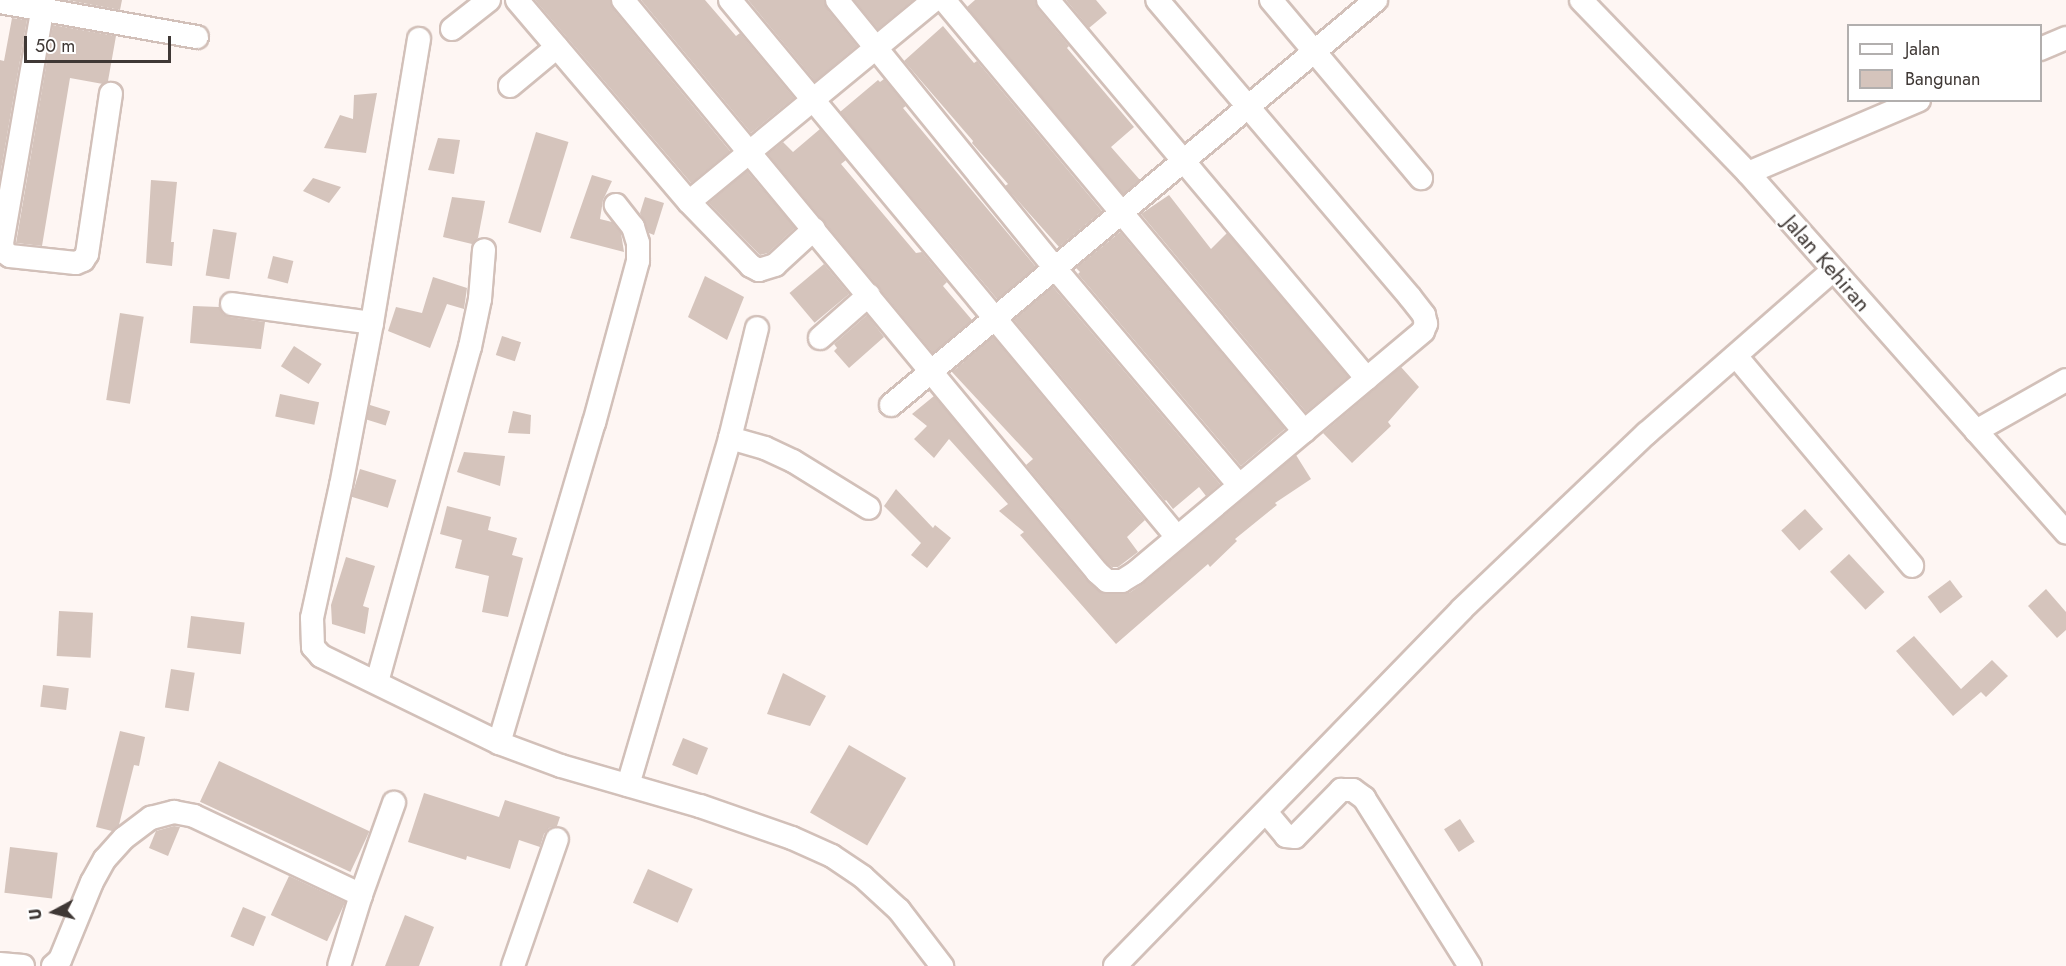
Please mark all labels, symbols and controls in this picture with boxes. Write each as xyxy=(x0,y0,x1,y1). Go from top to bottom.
scale bar xyxy=(27,24,174,62)
legend xyxy=(1847,24,2042,102)
text: 50 m xyxy=(35,33,75,59)
text: Jalan xyxy=(1905,36,1940,62)
text: Bangunan xyxy=(1905,66,1980,92)
street label: Jalan Kehiran xyxy=(1778,209,1876,317)
north arrow xyxy=(24,882,84,942)
text: U xyxy=(24,907,48,921)

